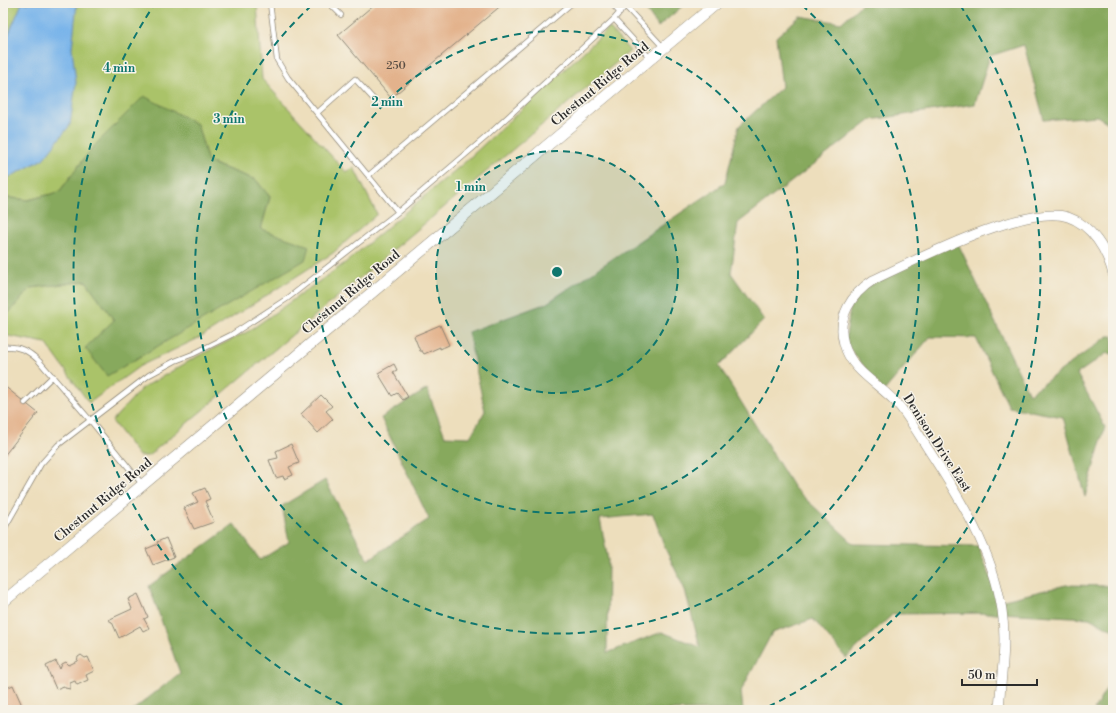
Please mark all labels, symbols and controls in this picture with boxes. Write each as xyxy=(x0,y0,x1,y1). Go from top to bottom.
street label: Chestnut Ridge Road xyxy=(548,38,653,130)
house number: 250 xyxy=(386,59,406,73)
text: 4 min xyxy=(103,61,136,76)
text: 2 min xyxy=(371,95,403,110)
text: 3 min xyxy=(213,112,245,127)
text: 1 min xyxy=(456,180,487,195)
street label: Chestnut Ridge Road xyxy=(299,246,404,338)
centre of rings xyxy=(550,265,564,279)
street label: Denison Drive East xyxy=(899,391,975,495)
street label: Chestnut Ridge Road xyxy=(51,454,156,546)
scale bar xyxy=(962,661,1037,687)
text: 50 m xyxy=(968,668,996,683)

